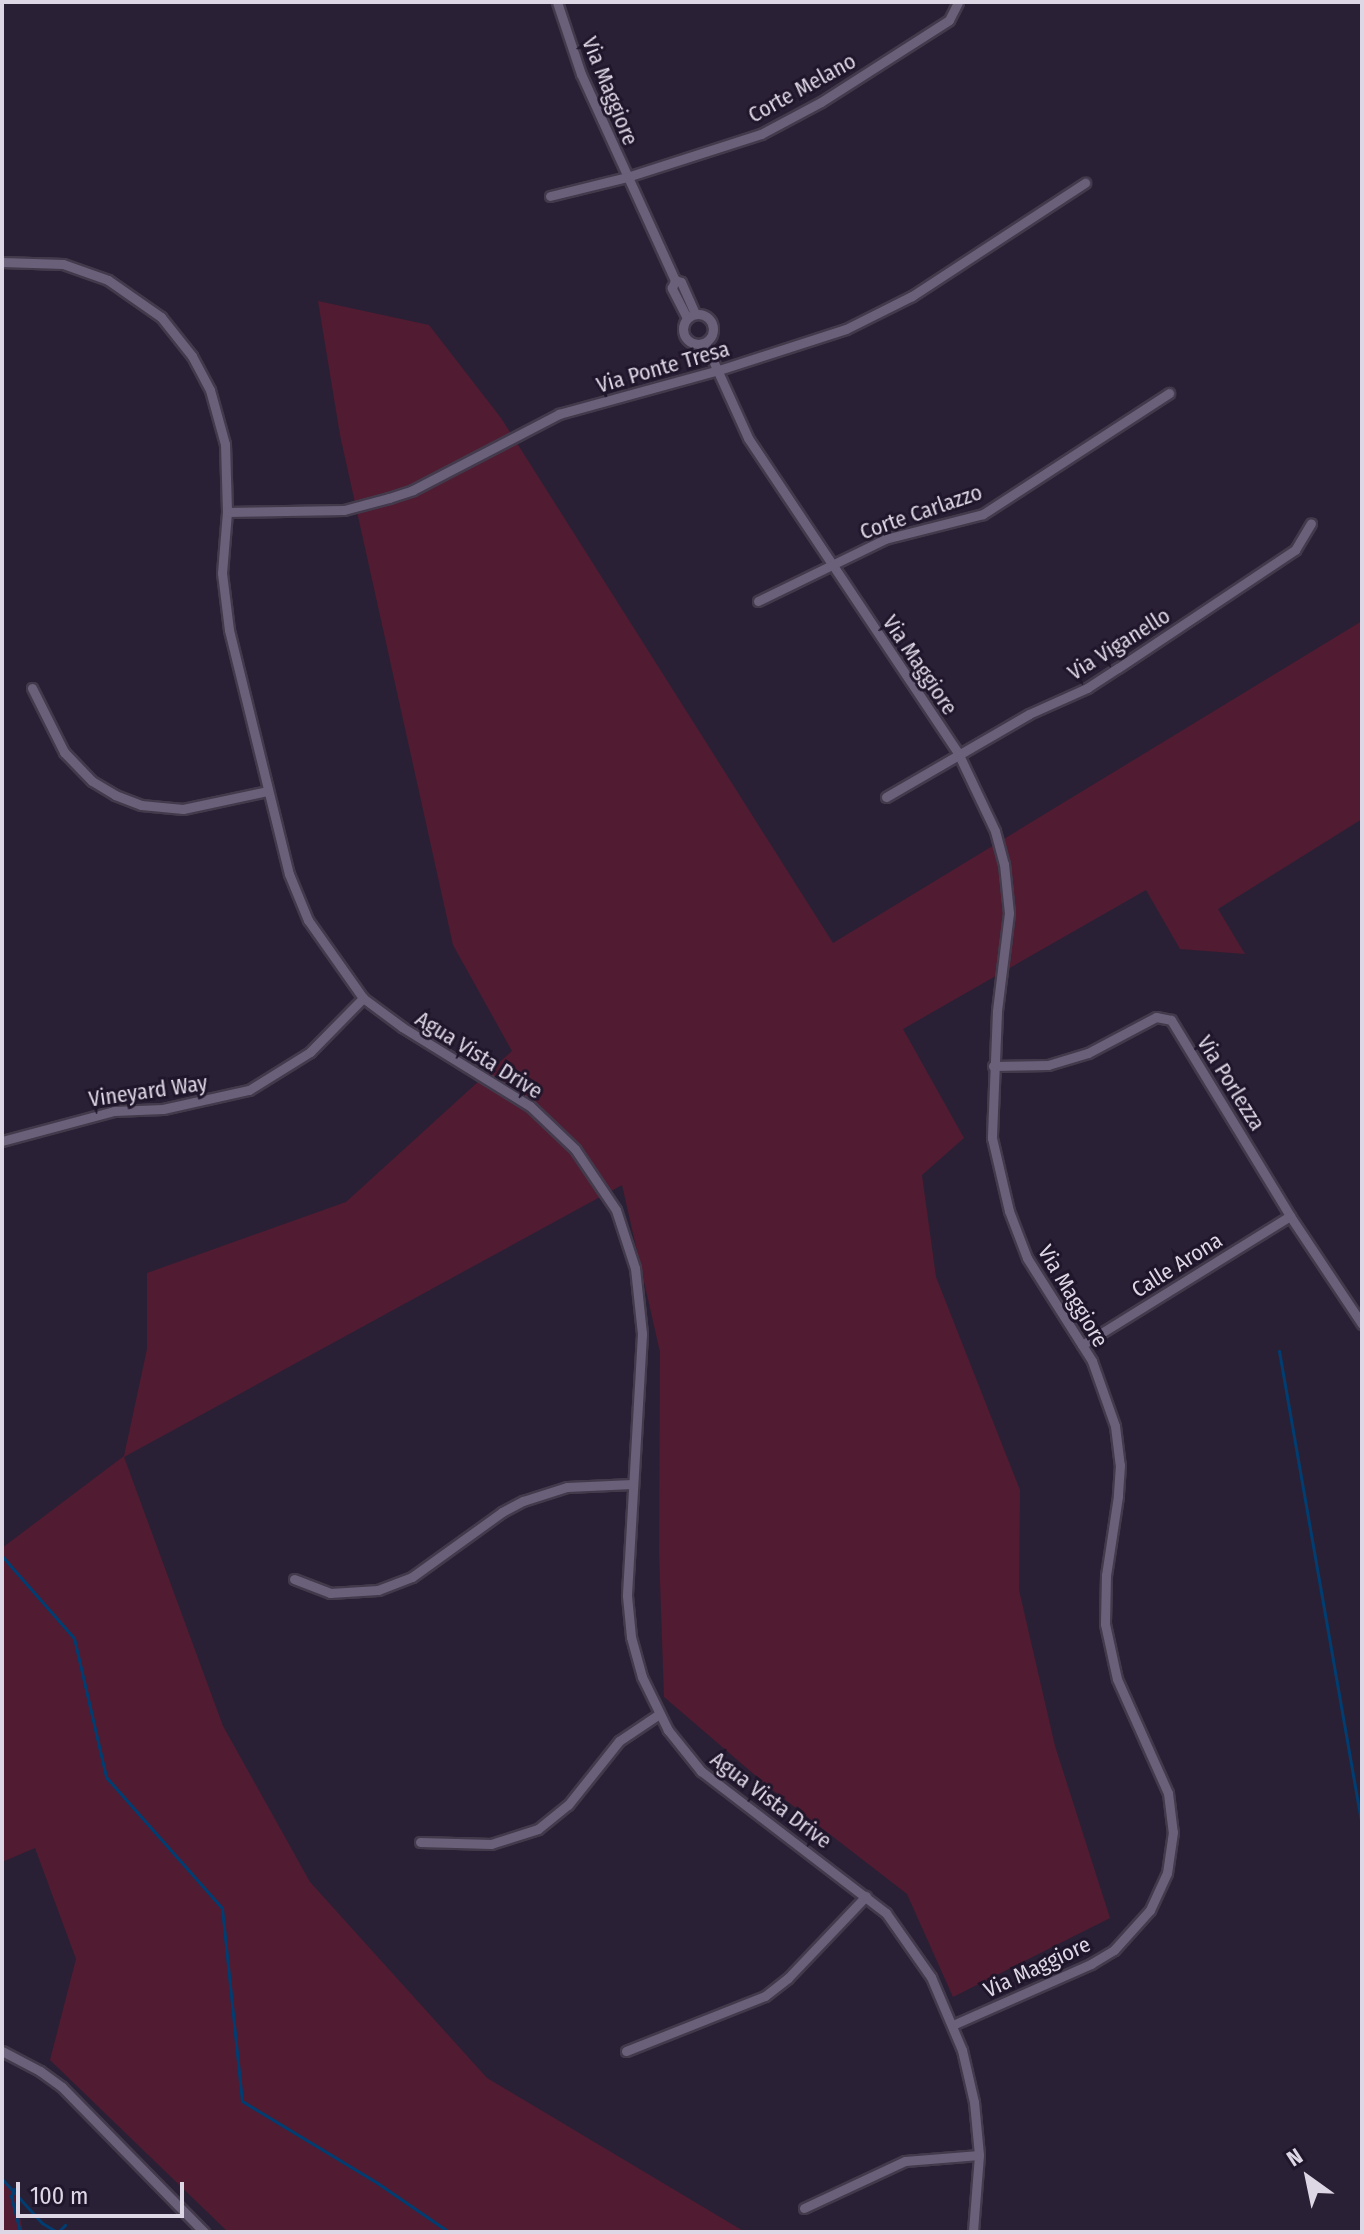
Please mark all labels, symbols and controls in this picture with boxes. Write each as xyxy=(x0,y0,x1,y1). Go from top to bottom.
street label: Via Maggiore xyxy=(576,33,644,149)
street label: Corte Melano xyxy=(744,48,860,128)
street label: Via Ponte Tresa xyxy=(593,335,733,399)
street label: Corte Carlazzo xyxy=(856,479,986,545)
street label: Via Viganello xyxy=(1063,602,1175,686)
street label: Via Maggiore xyxy=(877,610,963,720)
street label: Agua Vista Drive xyxy=(411,1005,547,1105)
street label: Via Porlezza xyxy=(1191,1031,1271,1135)
street label: Vineyard Way xyxy=(87,1070,209,1112)
street label: Calle Arona xyxy=(1127,1227,1227,1303)
street label: Via Maggiore xyxy=(1032,1240,1114,1352)
street label: Agua Vista Drive xyxy=(705,1746,837,1854)
street label: Via Maggiore xyxy=(979,1931,1095,2003)
north arrow xyxy=(1268,2138,1348,2218)
text: N xyxy=(1282,2143,1308,2172)
scale bar xyxy=(20,2166,188,2216)
text: 100 m xyxy=(30,2182,88,2210)

